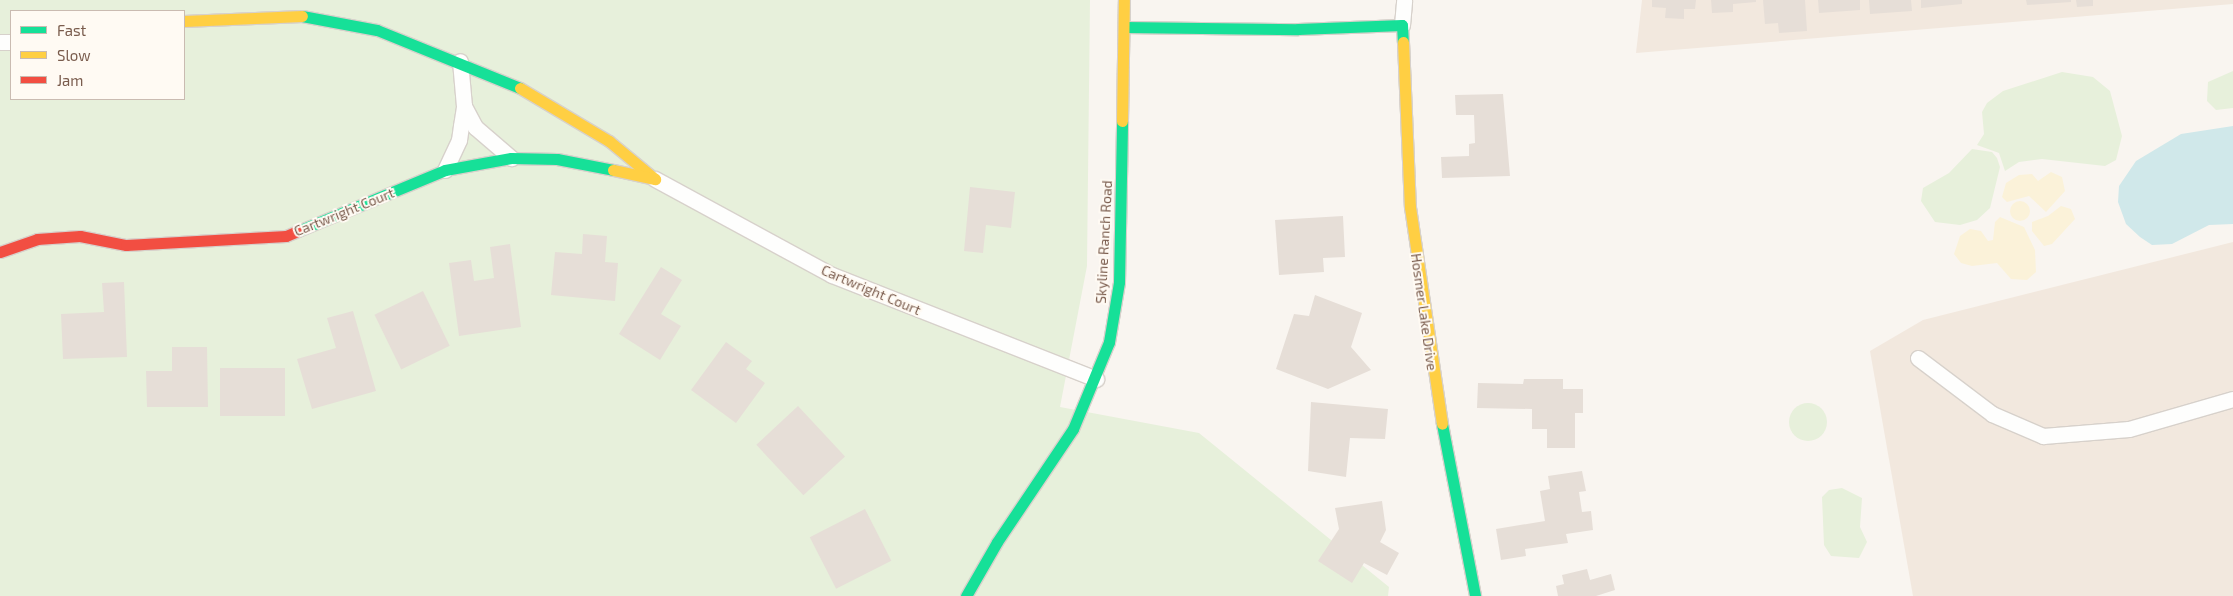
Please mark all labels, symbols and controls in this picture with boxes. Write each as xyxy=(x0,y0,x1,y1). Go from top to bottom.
legend xyxy=(10,10,185,100)
text: Fast xyxy=(57,21,86,39)
text: Slow xyxy=(57,46,91,64)
text: Jam xyxy=(57,71,83,89)
street label: Skyline Ranch Road xyxy=(1092,180,1116,304)
street label: Cartwright Court xyxy=(291,184,397,240)
street label: Hosmer Lake Drive xyxy=(1407,252,1441,372)
street label: Cartwright Court xyxy=(819,261,923,319)

